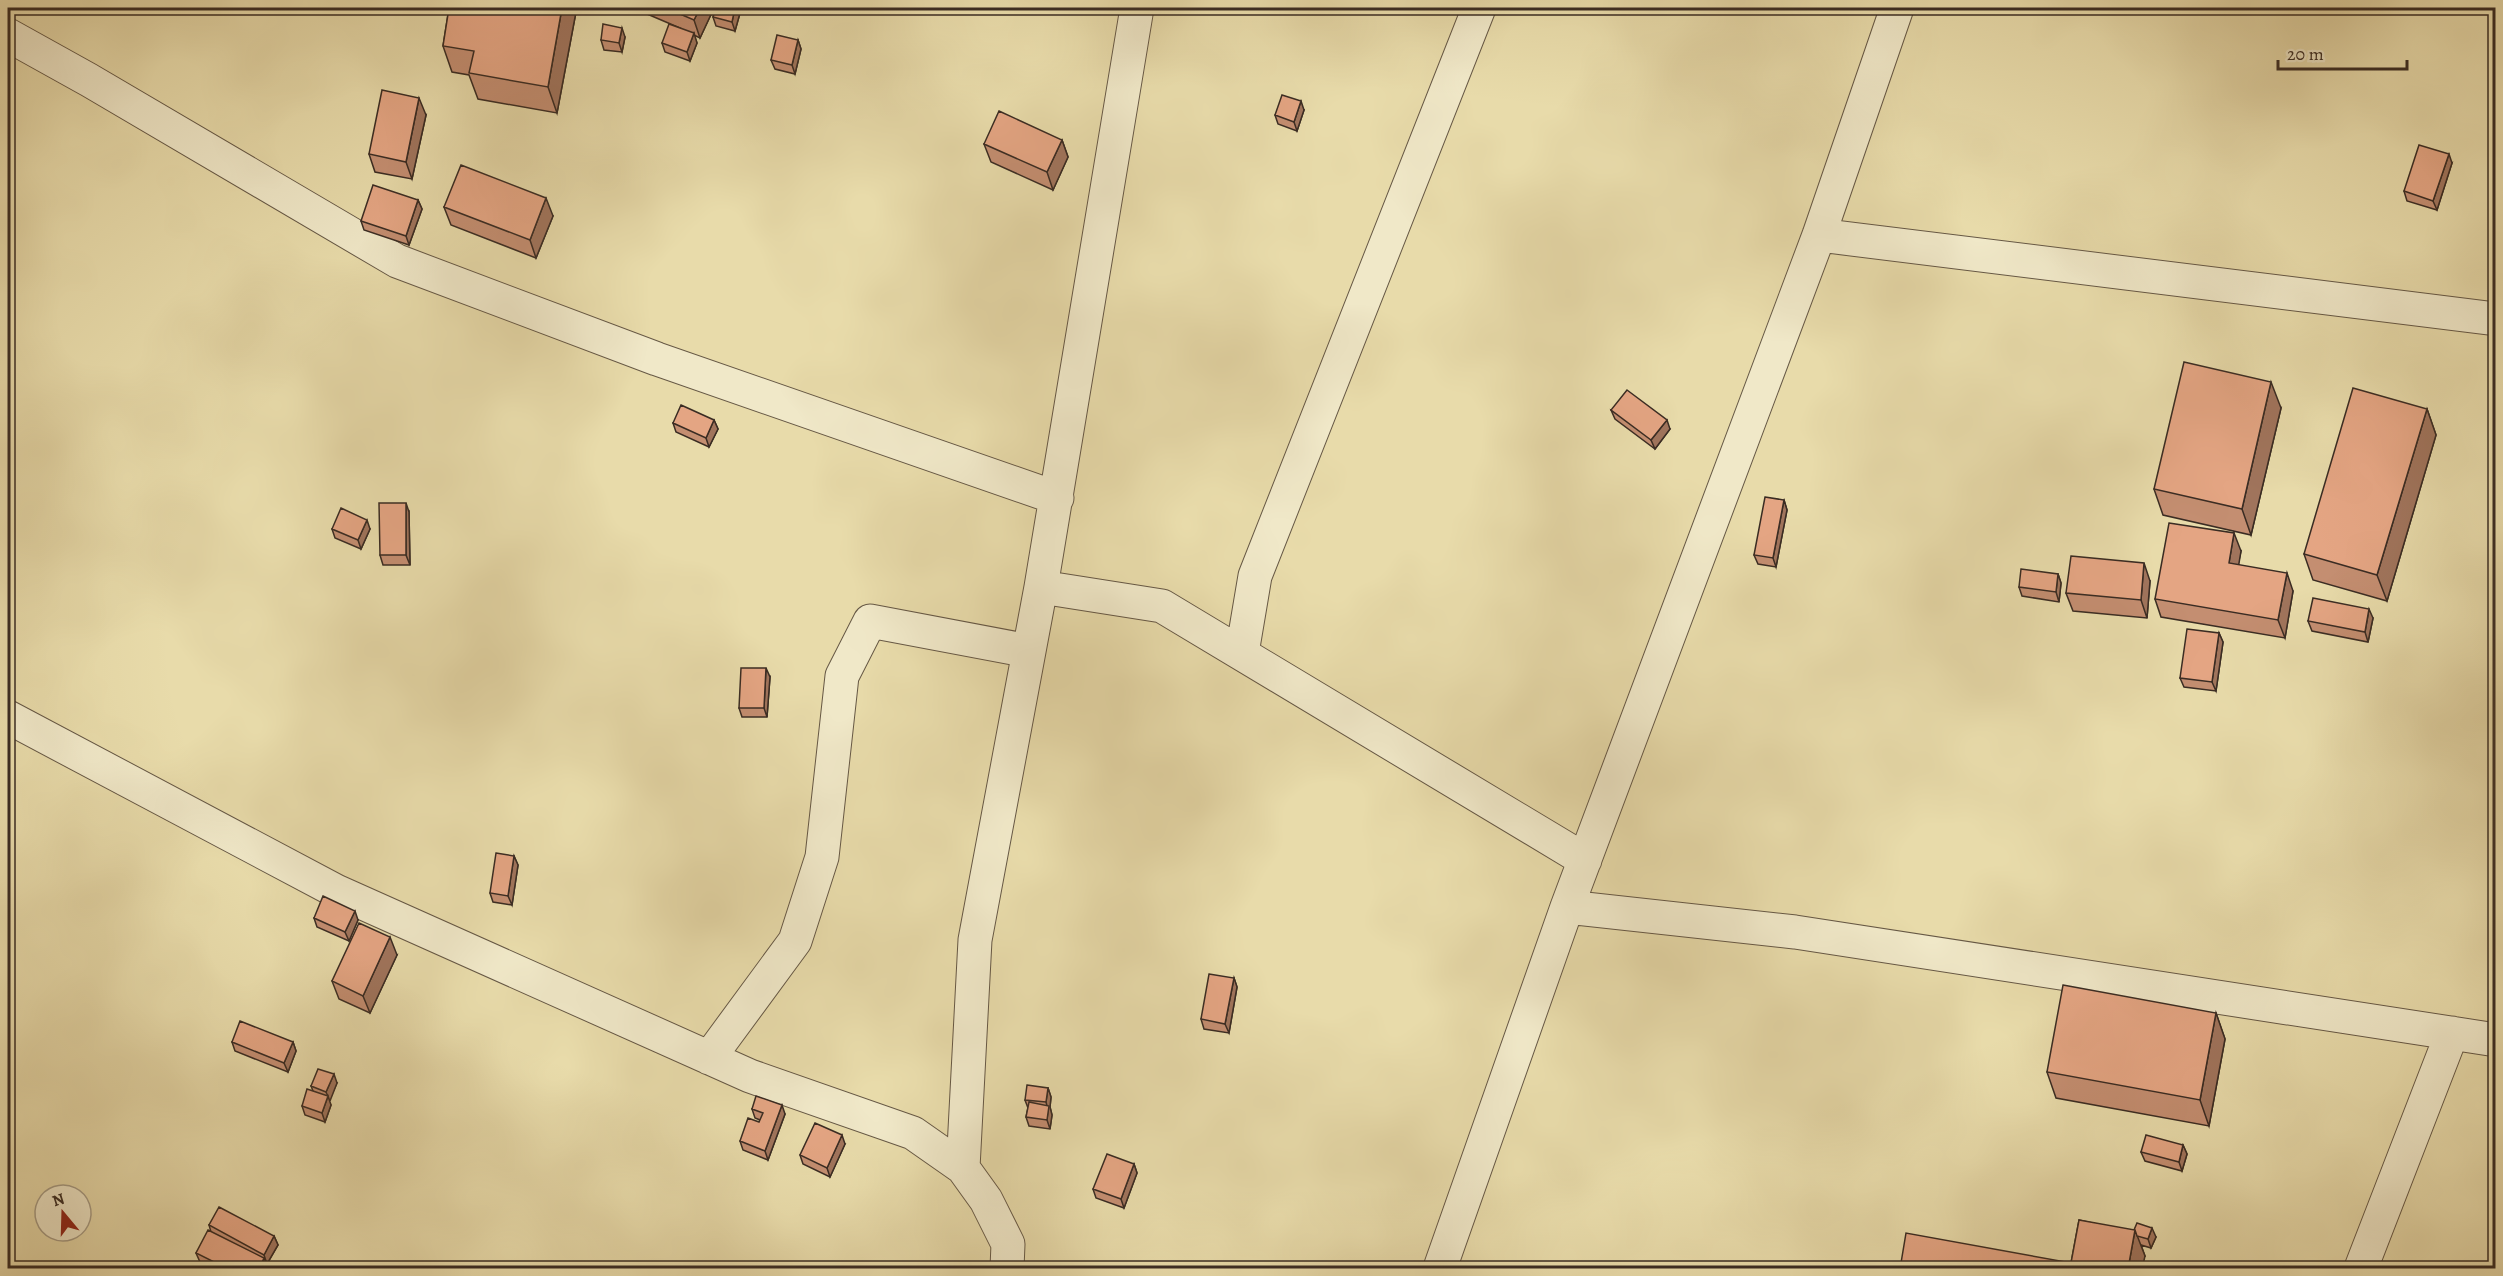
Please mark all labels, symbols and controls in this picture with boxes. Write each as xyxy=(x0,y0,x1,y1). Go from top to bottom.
scale bar xyxy=(2278,33,2407,71)
text: 20 m xyxy=(2287,42,2324,66)
north arrow xyxy=(33,1183,93,1243)
text: N xyxy=(49,1187,68,1212)

